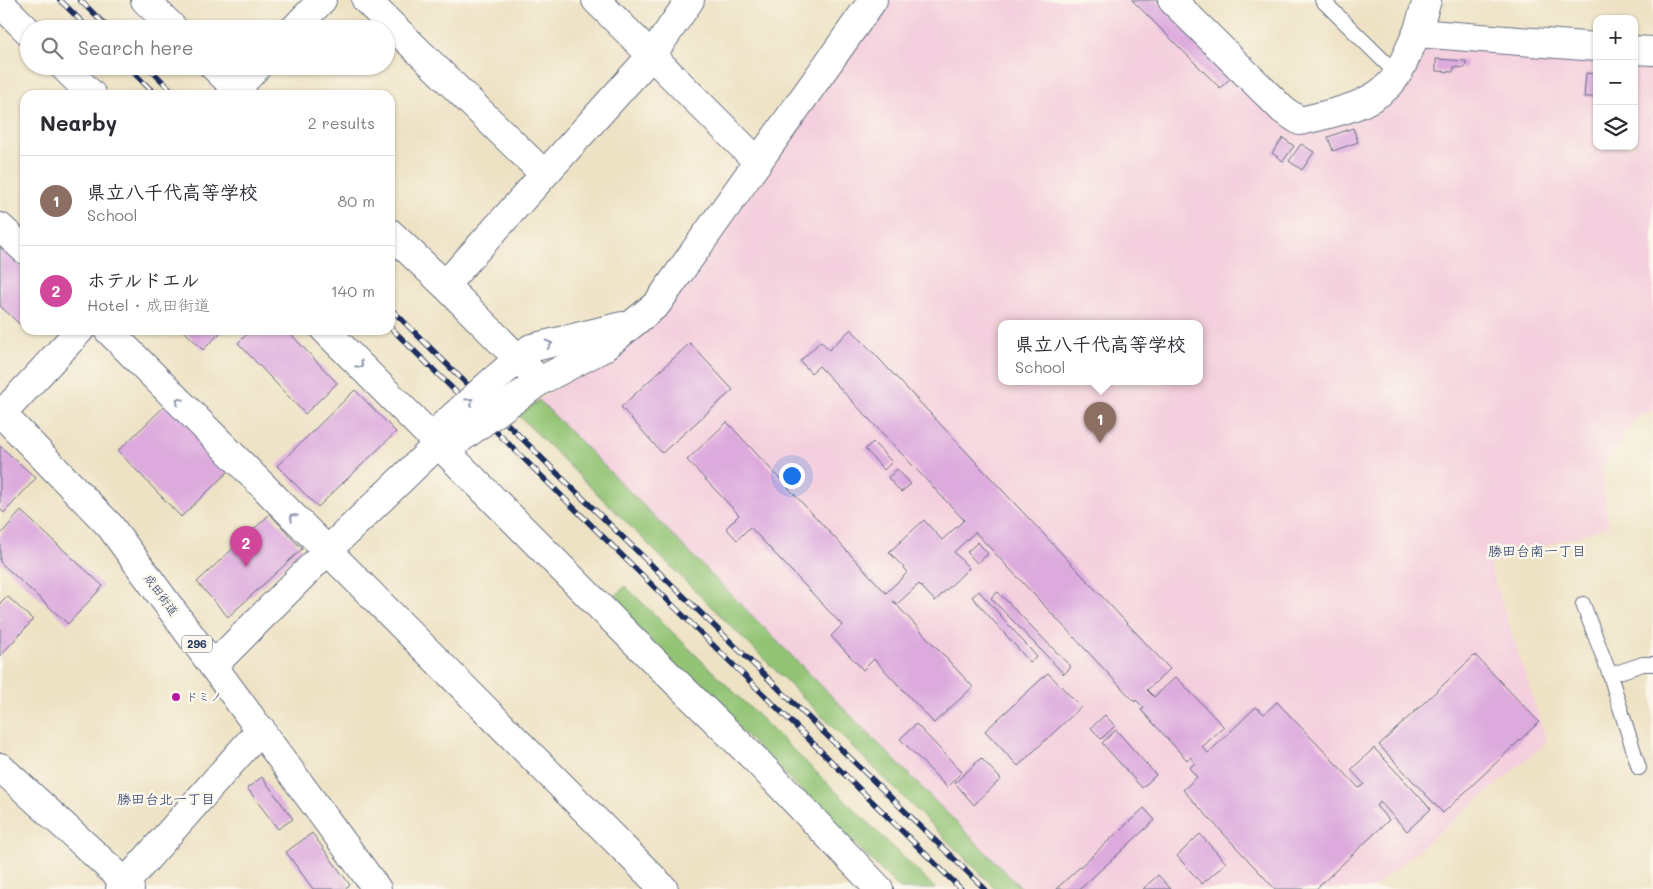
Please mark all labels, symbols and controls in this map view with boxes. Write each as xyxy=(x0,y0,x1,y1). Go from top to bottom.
map controls xyxy=(1593,15,1638,150)
button: + xyxy=(1593,15,1638,60)
search box xyxy=(20,20,395,75)
icon: search xyxy=(38,34,66,62)
text: Search here xyxy=(78,35,194,60)
button: − xyxy=(1593,60,1638,105)
button: layers xyxy=(1593,105,1638,150)
text: Nearby xyxy=(40,109,117,136)
text: 2 results xyxy=(308,112,375,133)
text: 県立八千代高等学校 xyxy=(87,179,258,204)
text: 1 xyxy=(52,190,60,211)
text: 80 m xyxy=(338,190,375,211)
text: School xyxy=(87,204,137,225)
text: ホテルドエル xyxy=(87,267,200,292)
text: 2 xyxy=(52,280,60,301)
text: 140 m xyxy=(331,280,375,301)
text: Hotel · 成田街道 xyxy=(87,294,210,315)
popup xyxy=(998,320,1203,385)
text: 県立八千代高等学校 xyxy=(1015,331,1186,356)
one-way arrow xyxy=(545,339,554,350)
text: School xyxy=(1015,356,1065,377)
one-way arrow xyxy=(354,359,363,368)
one-way arrow xyxy=(176,398,185,407)
one-way arrow xyxy=(465,398,474,407)
pin: 1 xyxy=(1084,402,1116,443)
your location xyxy=(779,463,805,489)
one-way arrow xyxy=(290,514,299,523)
pin: 2 xyxy=(230,526,262,567)
district label: 勝田台南一丁目 xyxy=(1488,541,1586,560)
street label: 成田街道 xyxy=(141,570,182,619)
road number: 296 xyxy=(182,636,212,652)
place label: ドミノ xyxy=(186,688,222,704)
marker: ドミノ xyxy=(170,691,182,703)
district label: 勝田台北一丁目 xyxy=(117,789,215,808)

